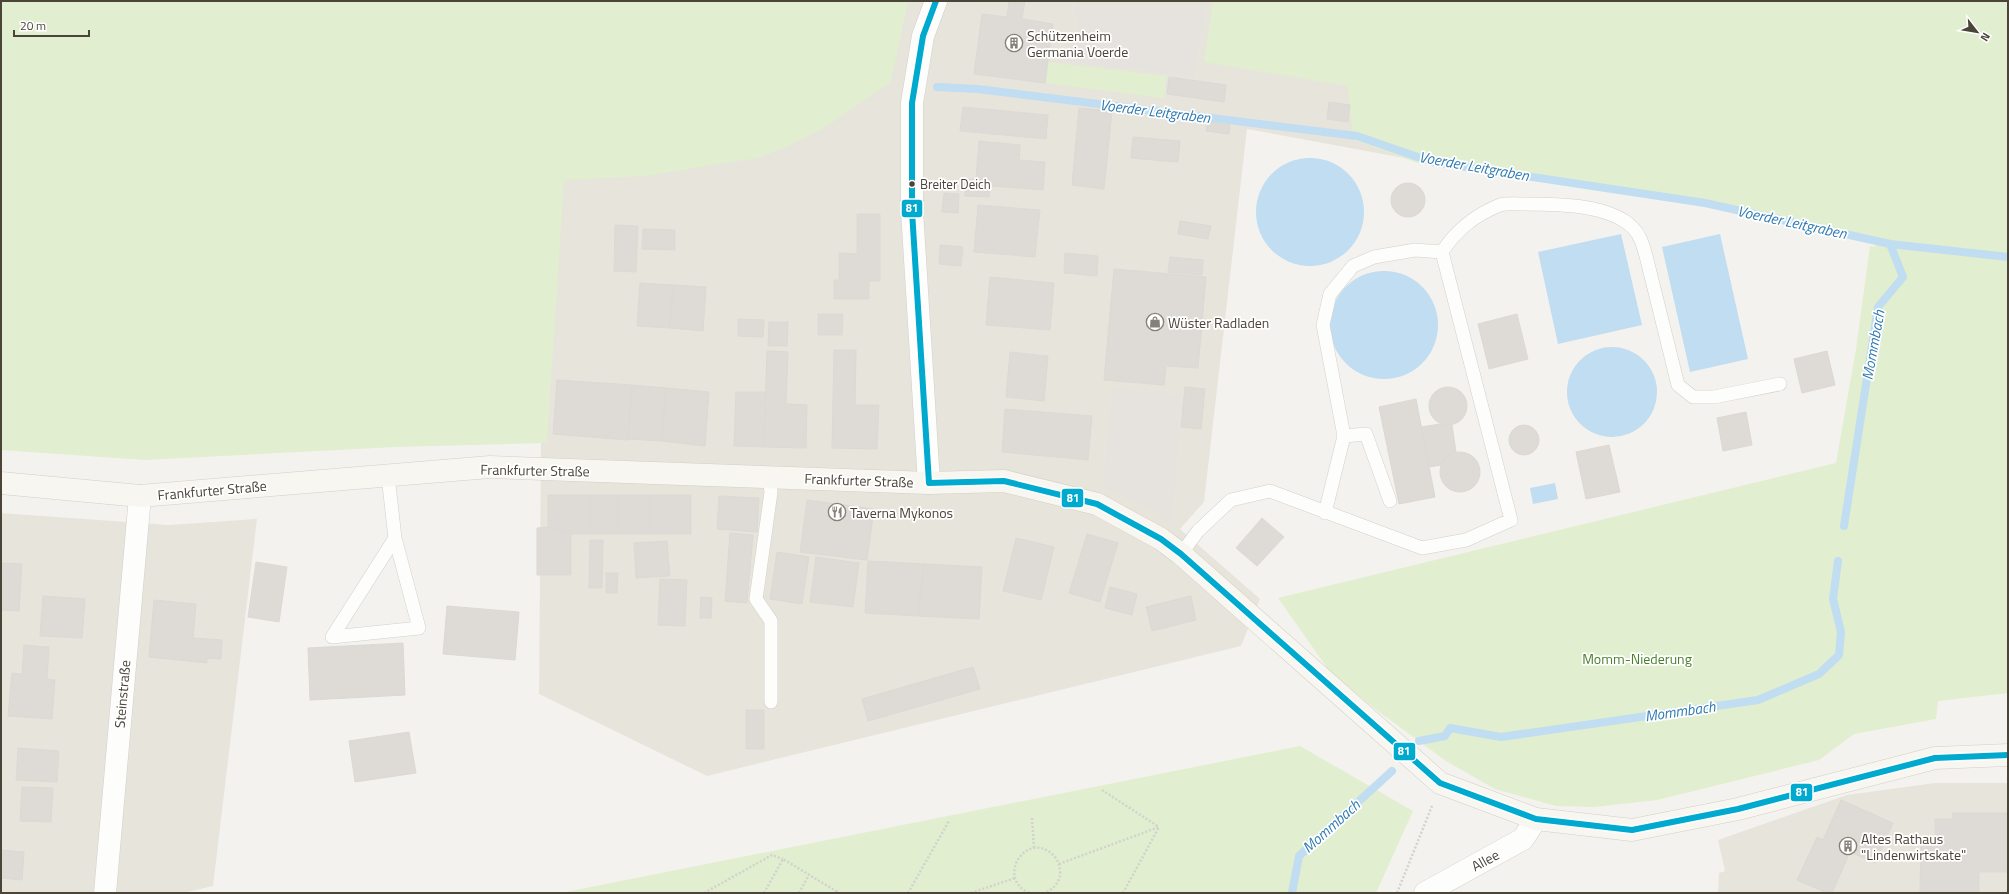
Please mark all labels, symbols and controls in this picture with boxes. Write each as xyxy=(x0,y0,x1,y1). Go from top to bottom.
scale bar xyxy=(14,12,89,38)
north arrow xyxy=(1957,12,1997,52)
text: 20 m xyxy=(20,16,46,35)
place label: Schützenheim Germania Voerde xyxy=(1027,25,1128,62)
text: N xyxy=(1977,30,1994,45)
building icon: Schützenheim Germania Voerde xyxy=(1004,33,1024,53)
water label: Voerder Leitgraben xyxy=(1098,93,1212,129)
water label: Voerder Leitgraben xyxy=(1417,145,1531,187)
place label: Breiter Deich xyxy=(920,174,991,194)
marker: Breiter Deich xyxy=(907,179,917,189)
line badge: 81 xyxy=(901,199,923,218)
water label: Voerder Leitgraben xyxy=(1735,199,1849,245)
text: 81 xyxy=(906,200,918,216)
water label: Mommbach xyxy=(1856,308,1891,382)
shop icon: Wüster Radladen xyxy=(1145,312,1165,332)
place label: Wüster Radladen xyxy=(1168,312,1269,333)
street label: Frankfurter Straße xyxy=(480,459,590,481)
street label: Frankfurter Straße xyxy=(804,468,914,492)
street label: Frankfurter Straße xyxy=(157,475,267,505)
line badge: 81 xyxy=(1061,488,1084,508)
text: 81 xyxy=(1067,490,1079,506)
restaurant icon: Taverna Mykonos xyxy=(827,502,847,522)
place label: Taverna Mykonos xyxy=(850,502,953,523)
park label: Momm-Niederung xyxy=(1582,648,1692,669)
street label: Steinstraße xyxy=(109,659,135,729)
water label: Mommbach xyxy=(1643,695,1717,727)
line badge: 81 xyxy=(1393,742,1416,761)
text: 81 xyxy=(1398,743,1410,759)
line badge: 81 xyxy=(1790,783,1813,802)
text: 81 xyxy=(1796,784,1808,800)
water label: Mommbach xyxy=(1297,793,1365,858)
place label: Altes Rathaus "Lindenwirtskate" xyxy=(1861,828,1966,865)
building icon: Altes Rathaus "Lindenwirtskate" xyxy=(1838,836,1858,856)
street label: Allee xyxy=(1467,844,1503,876)

